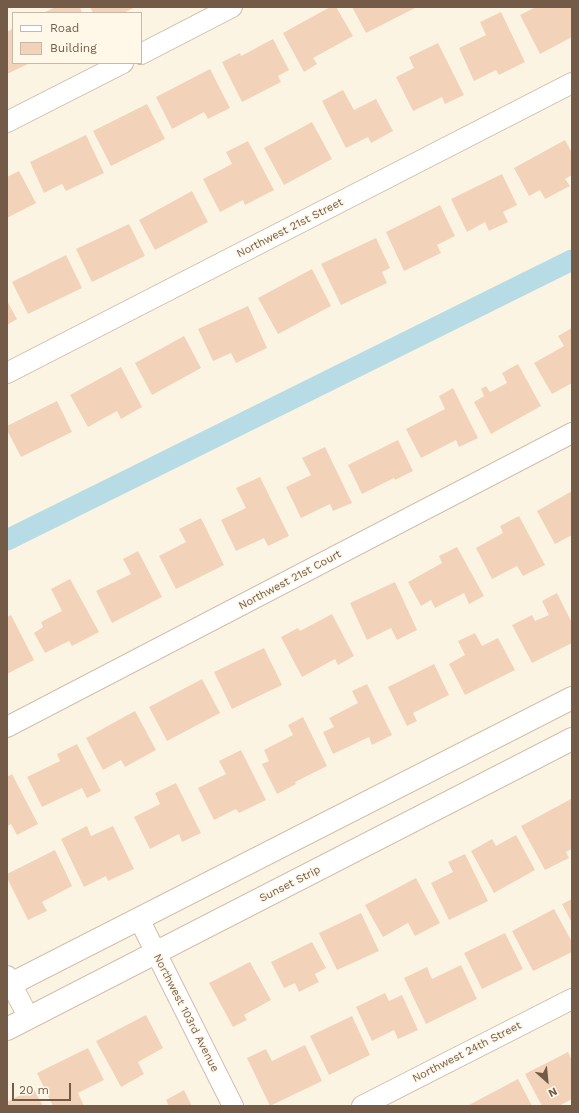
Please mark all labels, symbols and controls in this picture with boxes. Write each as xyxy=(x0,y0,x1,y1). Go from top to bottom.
legend xyxy=(12,12,142,64)
text: Road xyxy=(50,21,79,35)
text: Building xyxy=(50,41,97,55)
street label: Northwest 21st Street xyxy=(235,195,345,261)
street label: Northwest 21st Court xyxy=(237,547,343,613)
street label: Sunset Strip xyxy=(257,863,323,905)
street label: Northwest 103rd Avenue xyxy=(150,952,222,1074)
street label: Northwest 24th Street xyxy=(410,1019,524,1085)
north arrow xyxy=(527,1061,567,1101)
scale bar xyxy=(14,1075,73,1101)
text: 20 m xyxy=(19,1083,49,1097)
text: N xyxy=(546,1084,559,1100)

